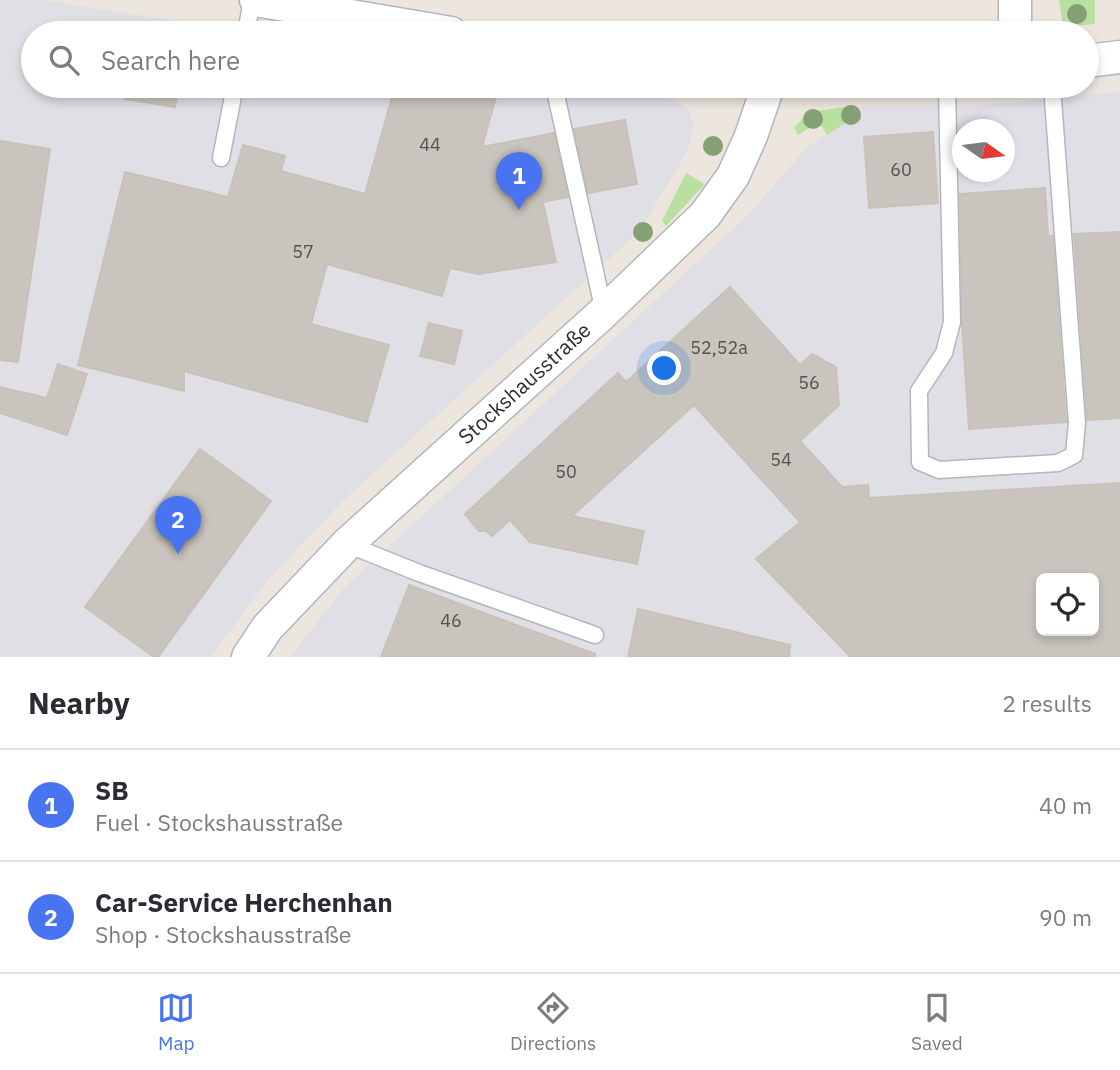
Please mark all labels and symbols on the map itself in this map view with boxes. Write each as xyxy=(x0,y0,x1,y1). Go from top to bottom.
north arrow xyxy=(952,119,1015,182)
house number: 44 xyxy=(419,133,441,156)
pin: 1 xyxy=(496,152,542,210)
house number: 60 xyxy=(890,158,912,181)
house number: 57 xyxy=(292,240,314,263)
street label: Stockshausstraße xyxy=(452,316,596,450)
house number: 52,52a xyxy=(690,336,748,359)
your location xyxy=(647,351,681,385)
house number: 56 xyxy=(798,371,820,394)
house number: 54 xyxy=(770,448,792,471)
house number: 50 xyxy=(555,460,577,483)
pin: 2 xyxy=(155,496,201,554)
house number: 46 xyxy=(440,609,462,632)

